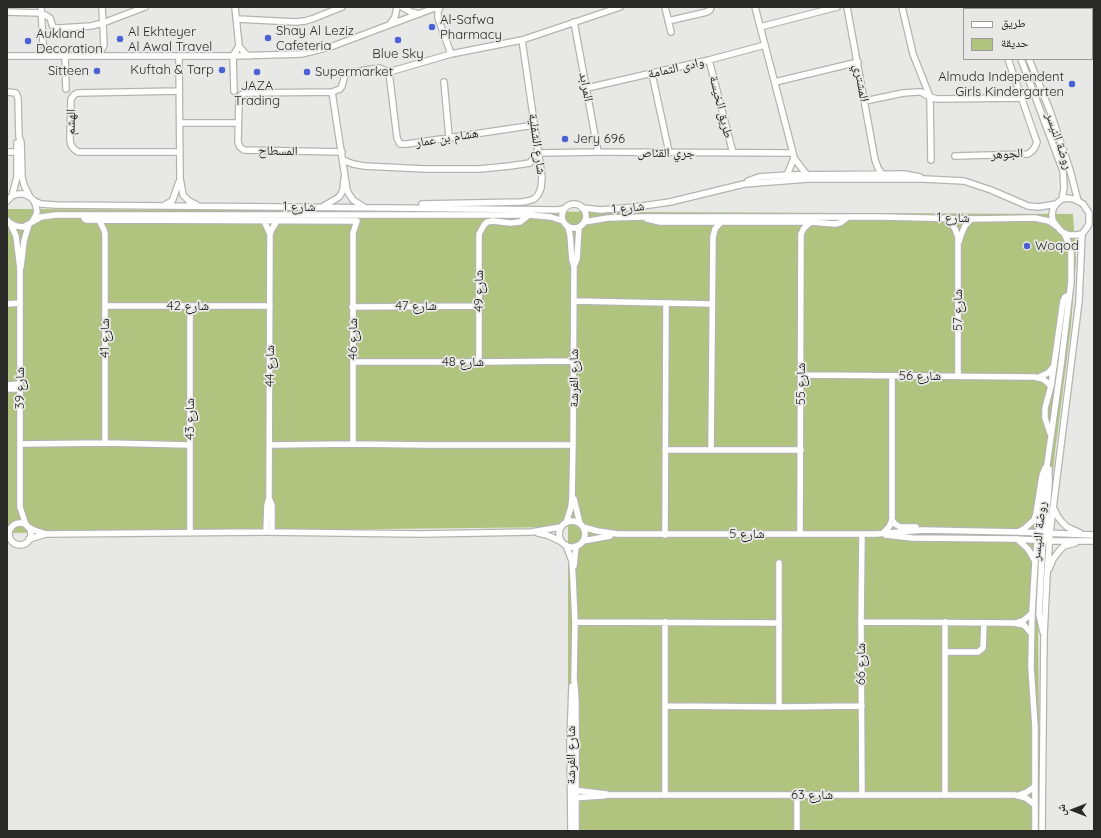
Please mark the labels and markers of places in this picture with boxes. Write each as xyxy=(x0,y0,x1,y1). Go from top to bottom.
place label: Al-Safwa Pharmacy xyxy=(440,12,502,43)
marker: Al-Safwa Pharmacy xyxy=(427,22,437,32)
place label: Shay Al Leziz Cafeteria xyxy=(276,23,354,54)
place label: Al Ekhteyer Al Awal Travel xyxy=(128,24,212,55)
place label: Aukland Decoration xyxy=(36,26,103,57)
marker: Shay Al Leziz Cafeteria xyxy=(263,33,273,43)
marker: Al Ekhteyer Al Awal Travel xyxy=(115,34,125,44)
marker: Blue Sky xyxy=(393,35,403,45)
marker: Aukland Decoration xyxy=(23,36,33,46)
place label: Blue Sky xyxy=(372,46,424,62)
place label: Kuftah & Tarp xyxy=(130,62,214,78)
place label: Sitteen xyxy=(48,63,89,79)
place label: Supermarket xyxy=(315,64,393,80)
marker: Kuftah & Tarp xyxy=(217,65,227,75)
marker: Sitteen xyxy=(92,66,102,76)
marker: JAZA Trading xyxy=(252,67,262,77)
marker: Supermarket xyxy=(302,67,312,77)
place label: Almuda Independent Girls Kindergarten xyxy=(938,69,1064,100)
place label: JAZA Trading xyxy=(234,78,280,109)
marker: Almuda Independent Girls Kindergarten xyxy=(1067,79,1077,89)
place label: Jery 696 xyxy=(573,131,625,147)
marker: Jery 696 xyxy=(560,134,570,144)
place label: Woqod xyxy=(1035,238,1079,254)
marker: Woqod xyxy=(1022,241,1032,251)

